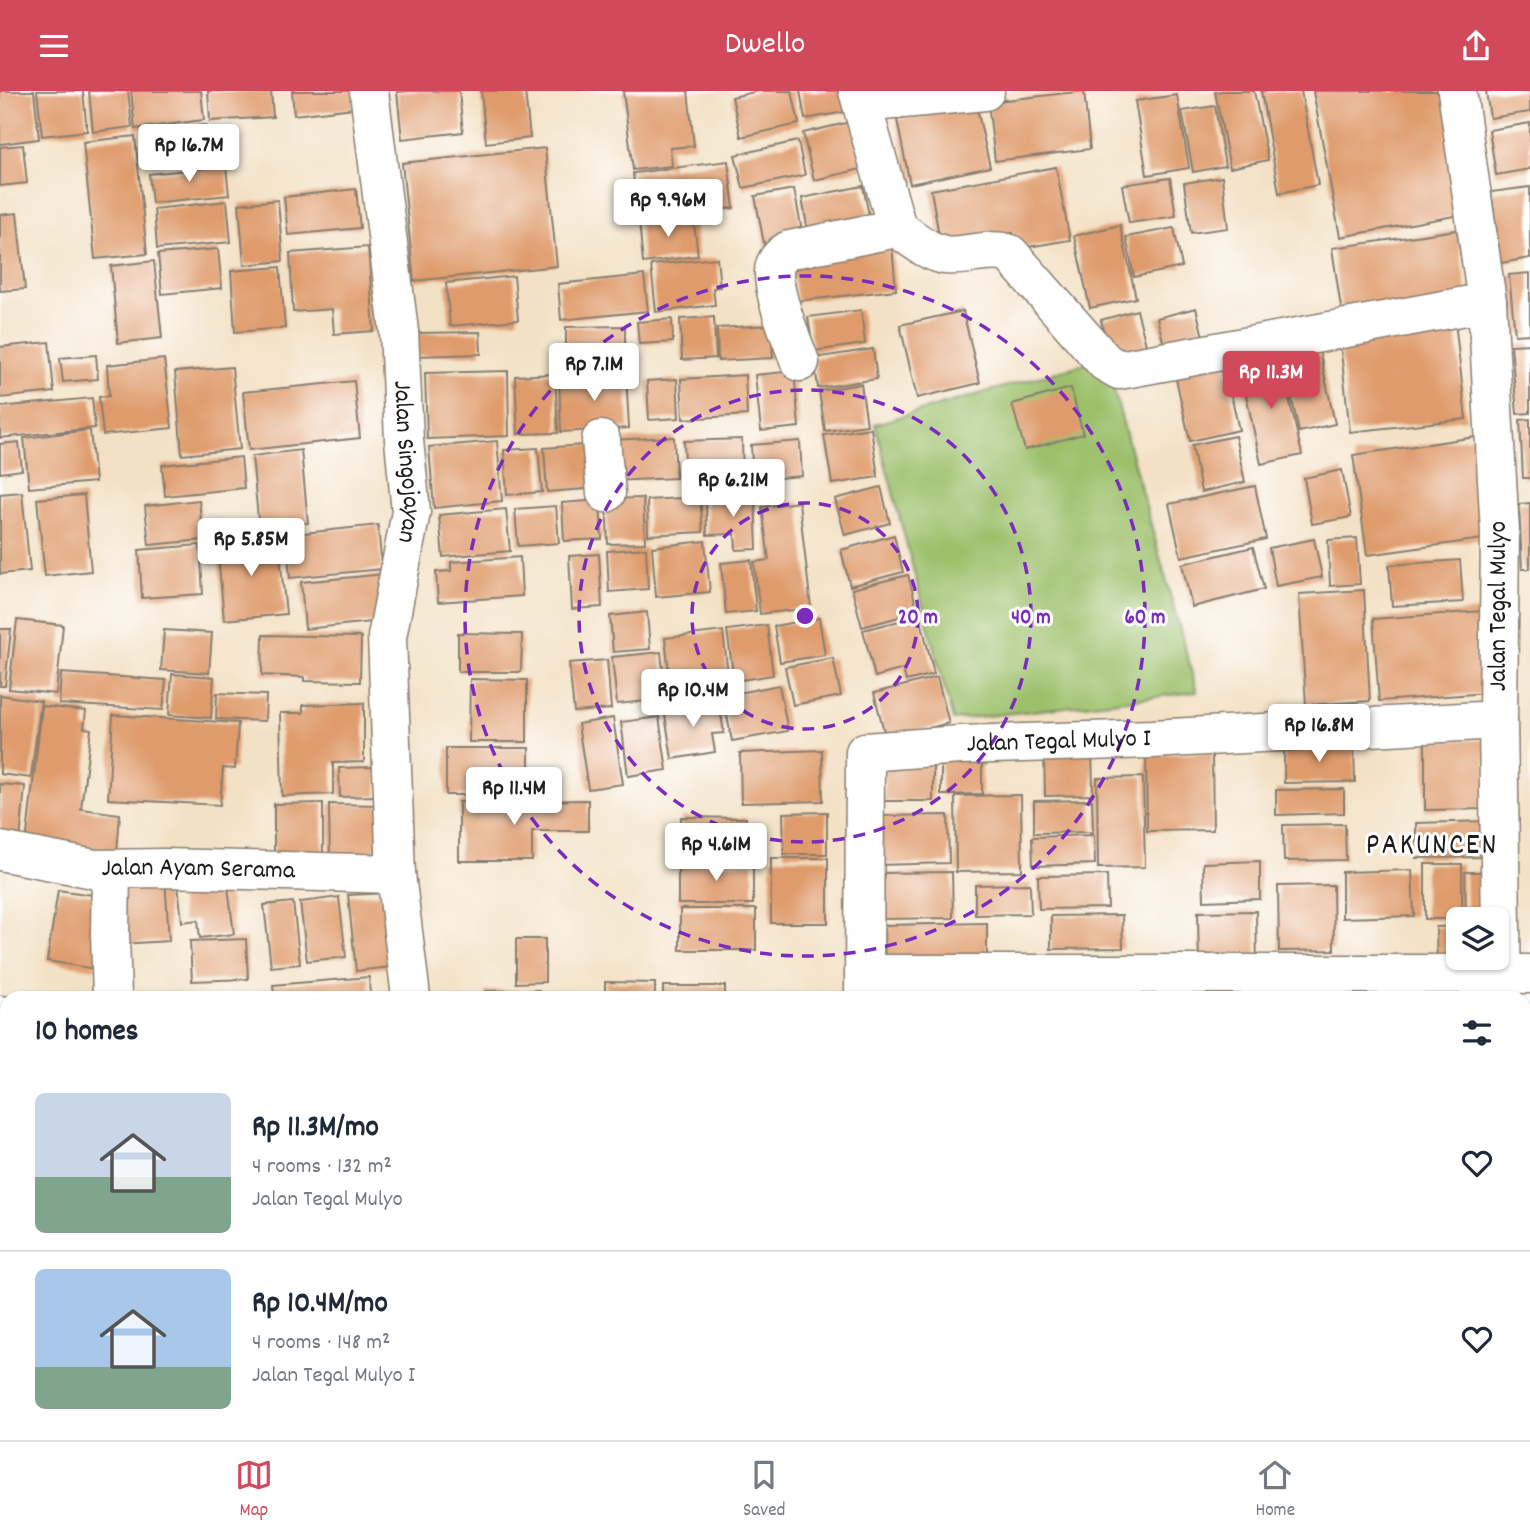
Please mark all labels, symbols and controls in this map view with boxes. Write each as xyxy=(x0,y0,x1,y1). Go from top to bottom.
text: Dwello xyxy=(725,23,805,69)
icon: menu xyxy=(35,27,73,65)
icon: share xyxy=(1457,27,1495,65)
pin: Rp 16.7M xyxy=(117,125,261,184)
text: Rp 16.7M xyxy=(154,130,224,163)
pin: Rp 9.96M xyxy=(596,179,740,239)
text: Rp 9.96M xyxy=(630,185,706,218)
pin: Rp 7.1M xyxy=(529,343,659,403)
text: Rp 7.1M xyxy=(565,349,623,382)
pin: Rp 11.3M xyxy=(1199,351,1343,411)
text: Rp 11.3M xyxy=(1239,357,1303,390)
street label: Jalan Singojayan xyxy=(383,380,430,546)
pin: Rp 6.21M xyxy=(661,459,805,519)
text: Rp 6.21M xyxy=(698,465,768,498)
pin: Rp 5.85M xyxy=(179,519,323,578)
street label: Jalan Tegal Mulyo xyxy=(1481,521,1518,691)
text: Rp 5.85M xyxy=(214,524,288,557)
centre of rings xyxy=(793,604,817,628)
text: 20 m xyxy=(898,604,938,634)
text: 40 m xyxy=(1011,604,1051,634)
text: 60 m xyxy=(1125,604,1165,634)
pin: Rp 10.4M xyxy=(621,669,765,729)
text: Rp 10.4M xyxy=(657,675,729,708)
pin: Rp 16.8M xyxy=(1247,705,1391,764)
text: Rp 16.8M xyxy=(1284,710,1354,743)
street label: Jalan Tegal Mulyo I xyxy=(966,721,1151,763)
pin: Rp 11.4M xyxy=(442,767,586,827)
text: Rp 11.4M xyxy=(482,773,546,806)
pin: Rp 4.61M xyxy=(644,823,788,883)
district label: PAKUNCEN xyxy=(1366,826,1498,869)
text: Rp 4.61M xyxy=(681,829,751,862)
street label: Jalan Ayam Serama xyxy=(101,849,296,890)
map controls xyxy=(1446,907,1509,970)
button: layers xyxy=(1446,907,1509,970)
text: 10 homes xyxy=(35,1012,138,1055)
icon: filters xyxy=(1458,1014,1496,1052)
text: Rp 11.3M/mo xyxy=(252,1108,379,1151)
icon: home xyxy=(91,1121,175,1205)
icon: heart xyxy=(1458,1144,1496,1182)
text: 4 rooms · 132 m² xyxy=(252,1151,392,1184)
text: Jalan Tegal Mulyo xyxy=(252,1184,403,1217)
text: Rp 10.4M/mo xyxy=(252,1284,388,1327)
icon: home xyxy=(91,1297,175,1381)
icon: heart xyxy=(1458,1320,1496,1358)
text: 4 rooms · 148 m² xyxy=(252,1327,390,1360)
text: Jalan Tegal Mulyo I xyxy=(252,1360,415,1393)
tab: Map xyxy=(235,1456,273,1525)
tab: Saved xyxy=(743,1456,785,1525)
tab: Home xyxy=(1255,1456,1295,1525)

